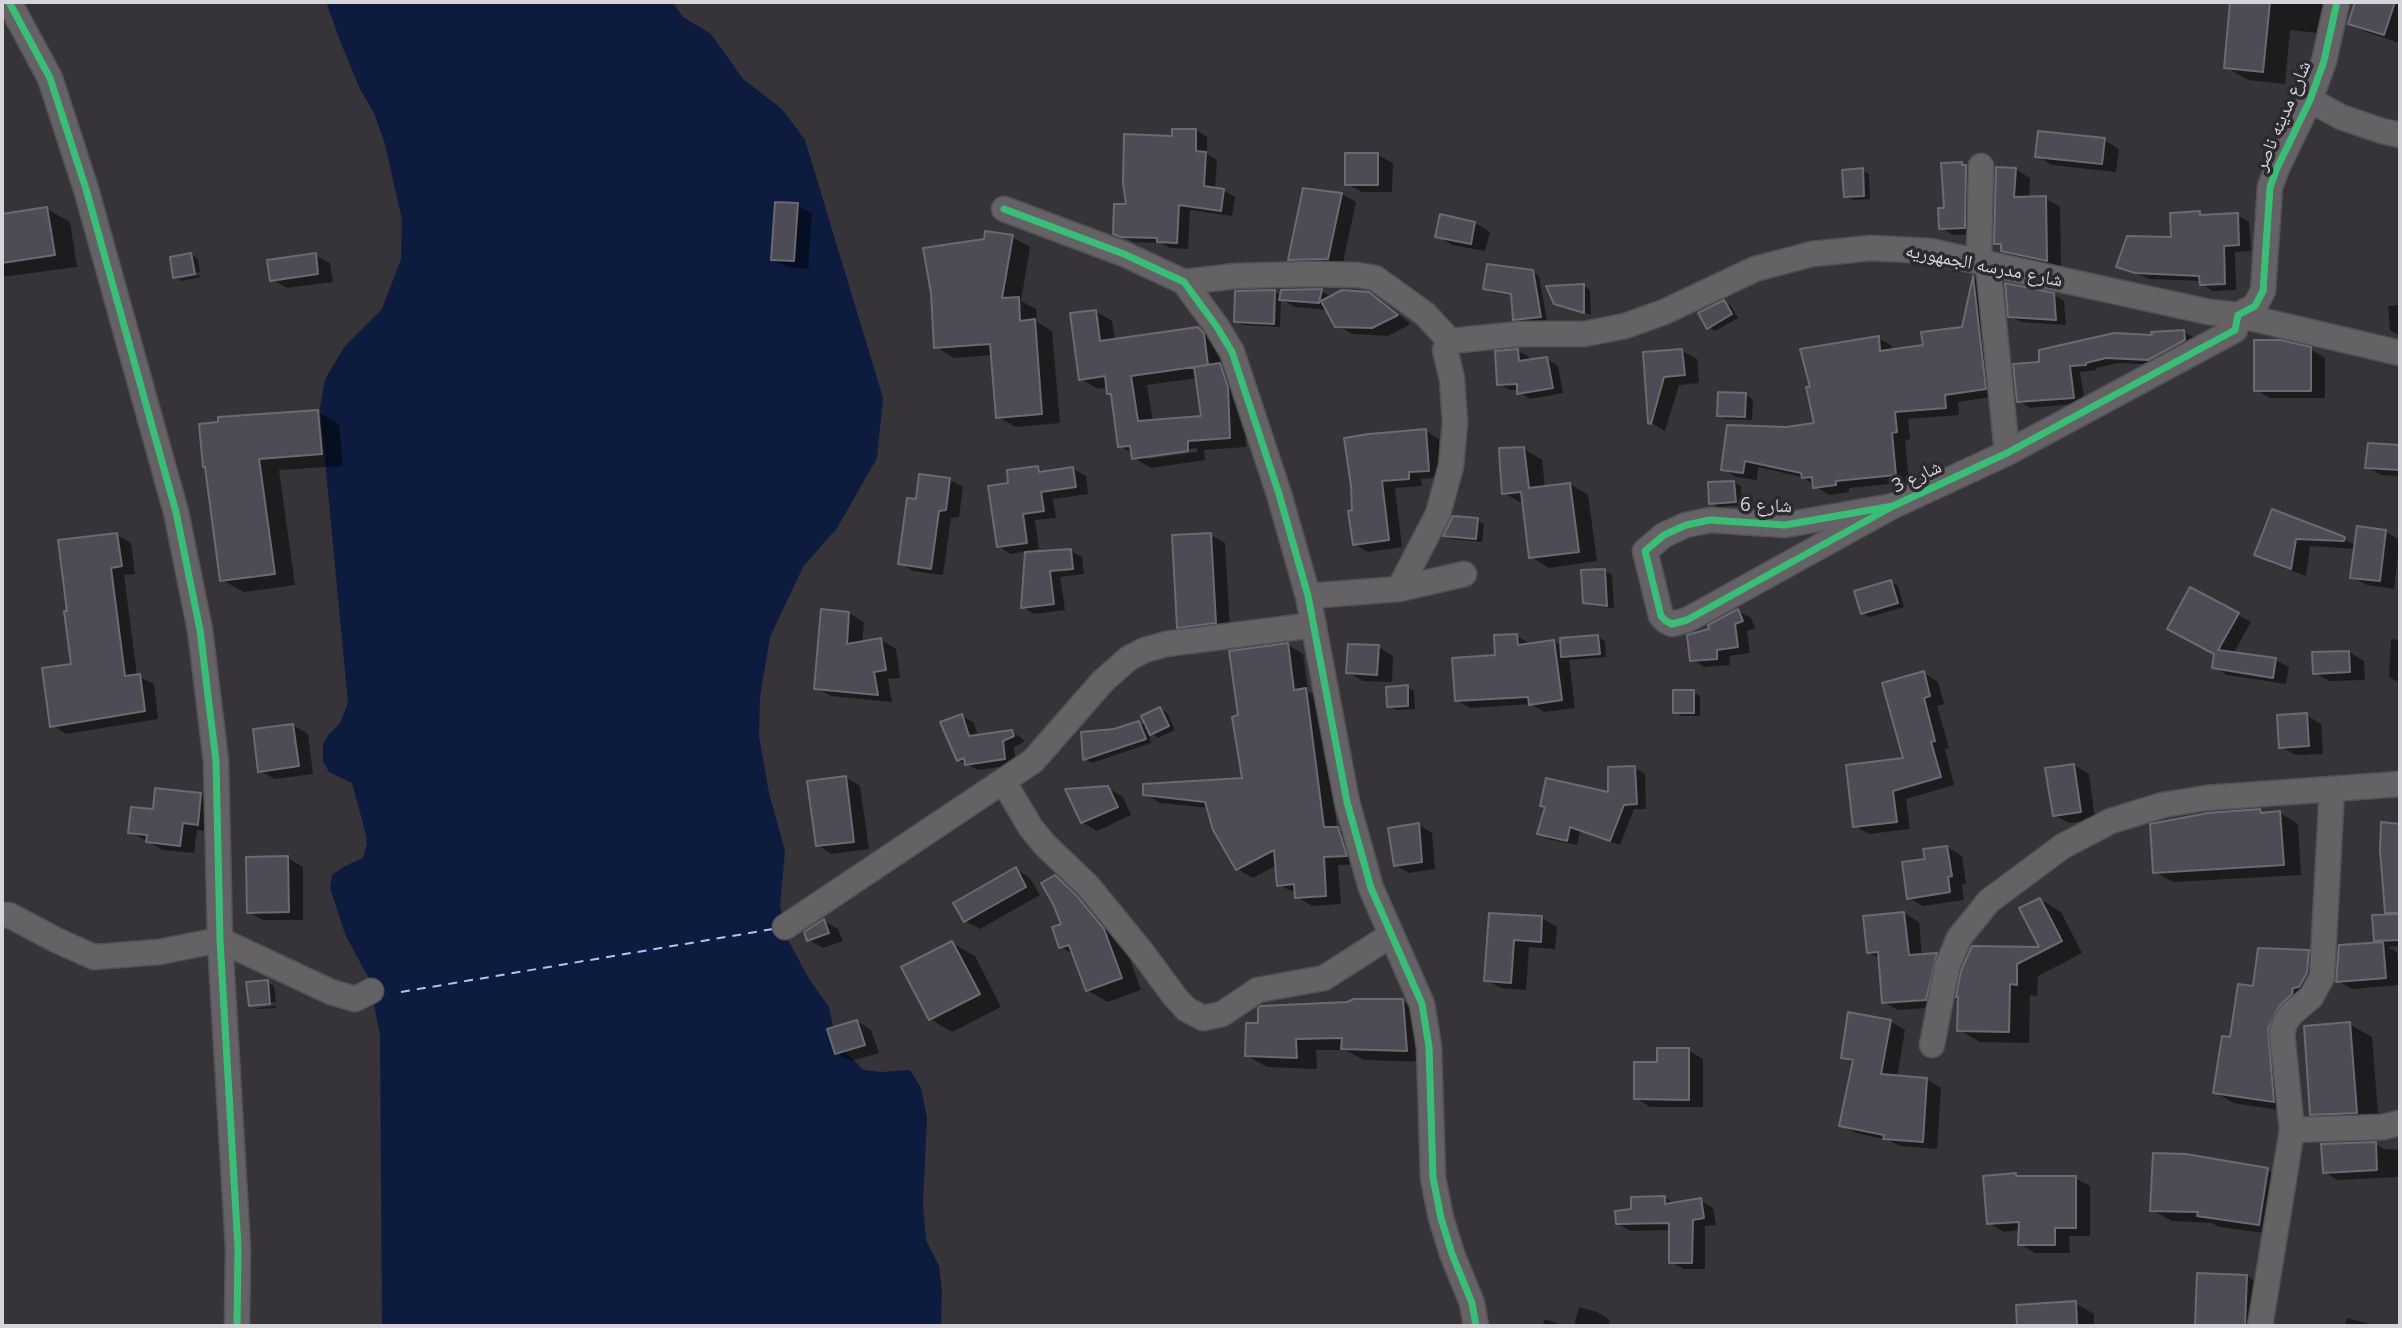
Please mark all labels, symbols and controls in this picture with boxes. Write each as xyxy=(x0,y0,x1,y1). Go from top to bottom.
street label: شارع مدينه ناصر xyxy=(2250,58,2316,174)
street label: شارع مدرسه الجمهوريه xyxy=(1903,240,2065,292)
street label: شارع 3 xyxy=(1889,456,1945,498)
street label: شارع 6 xyxy=(1740,494,1792,518)

